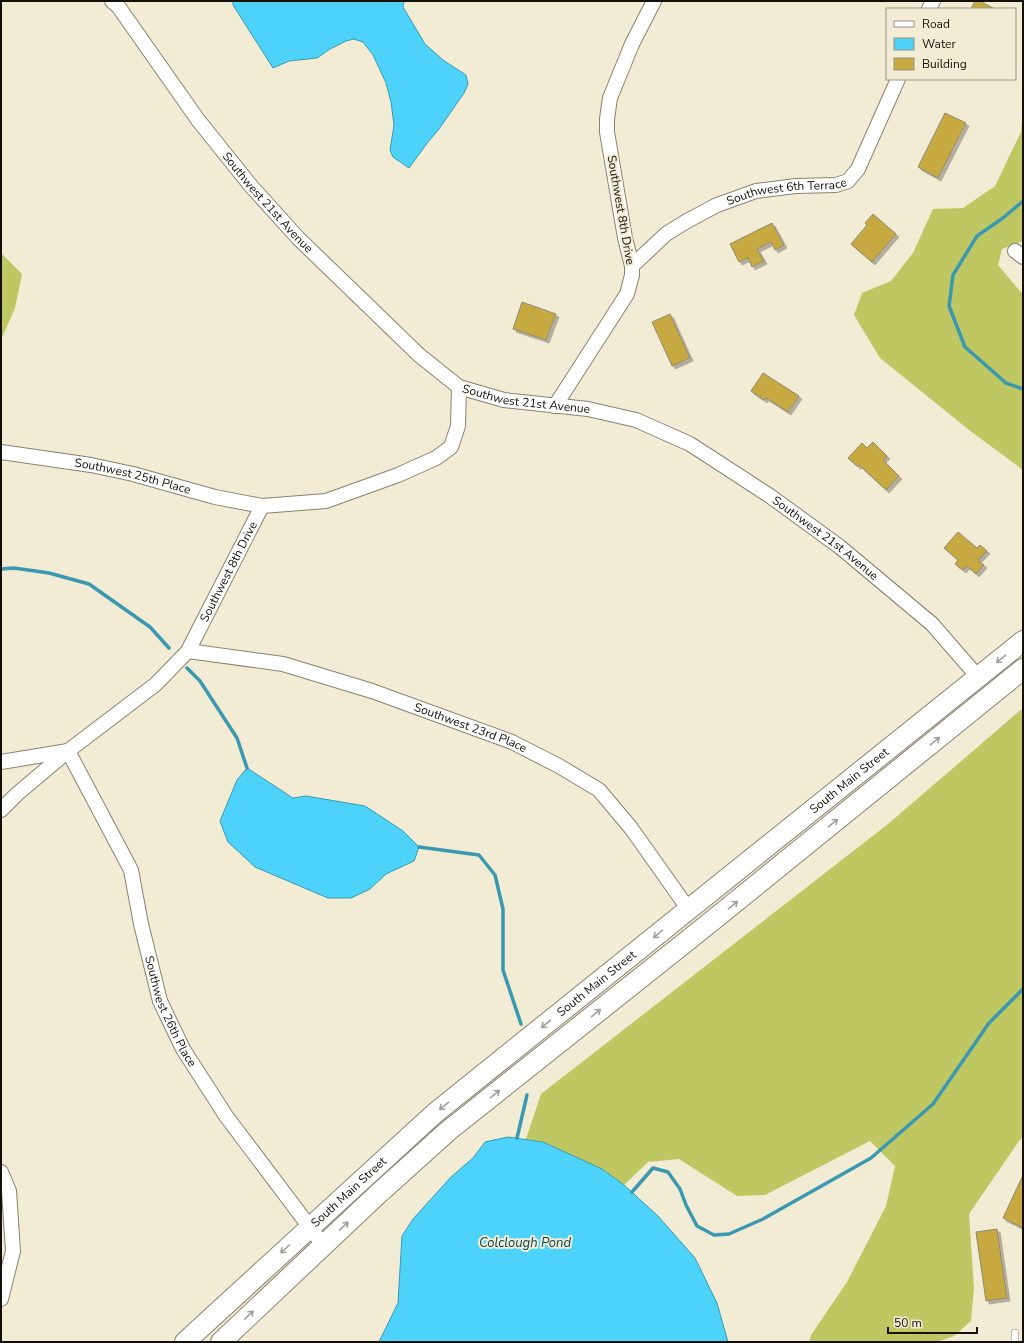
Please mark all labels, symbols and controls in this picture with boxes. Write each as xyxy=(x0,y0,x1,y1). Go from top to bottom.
legend xyxy=(886,8,1016,80)
text: Road xyxy=(922,16,950,32)
text: Water xyxy=(922,36,956,52)
text: Building xyxy=(922,56,967,72)
street label: Southwest 21st Avenue xyxy=(219,149,316,256)
street label: Southwest 8th Drive xyxy=(603,154,639,266)
street label: Southwest 6th Terrace xyxy=(724,174,849,209)
street label: Southwest 21st Avenue xyxy=(461,380,591,417)
street label: Southwest 25th Place xyxy=(74,455,193,498)
street label: Southwest 21st Avenue xyxy=(769,492,882,584)
street label: Southwest 8th Drive xyxy=(196,519,261,625)
one-way arrow xyxy=(995,654,1006,663)
street label: Southwest 23rd Place xyxy=(412,699,530,756)
one-way arrow xyxy=(929,736,940,745)
street label: South Main Street xyxy=(806,743,893,817)
one-way arrow xyxy=(828,818,839,827)
one-way arrow xyxy=(727,900,738,909)
one-way arrow xyxy=(653,930,664,939)
street label: South Main Street xyxy=(554,946,640,1020)
street label: Southwest 26th Place xyxy=(141,954,200,1070)
one-way arrow xyxy=(591,1009,602,1018)
one-way arrow xyxy=(540,1020,551,1029)
one-way arrow xyxy=(489,1090,500,1099)
one-way arrow xyxy=(439,1101,450,1110)
street label: South Main Street xyxy=(308,1153,390,1231)
one-way arrow xyxy=(339,1222,350,1231)
water label: Colclough Pond xyxy=(479,1234,571,1252)
one-way arrow xyxy=(280,1244,291,1253)
scale bar xyxy=(888,1309,977,1335)
one-way arrow xyxy=(244,1310,254,1320)
text: 50 m xyxy=(894,1315,922,1331)

